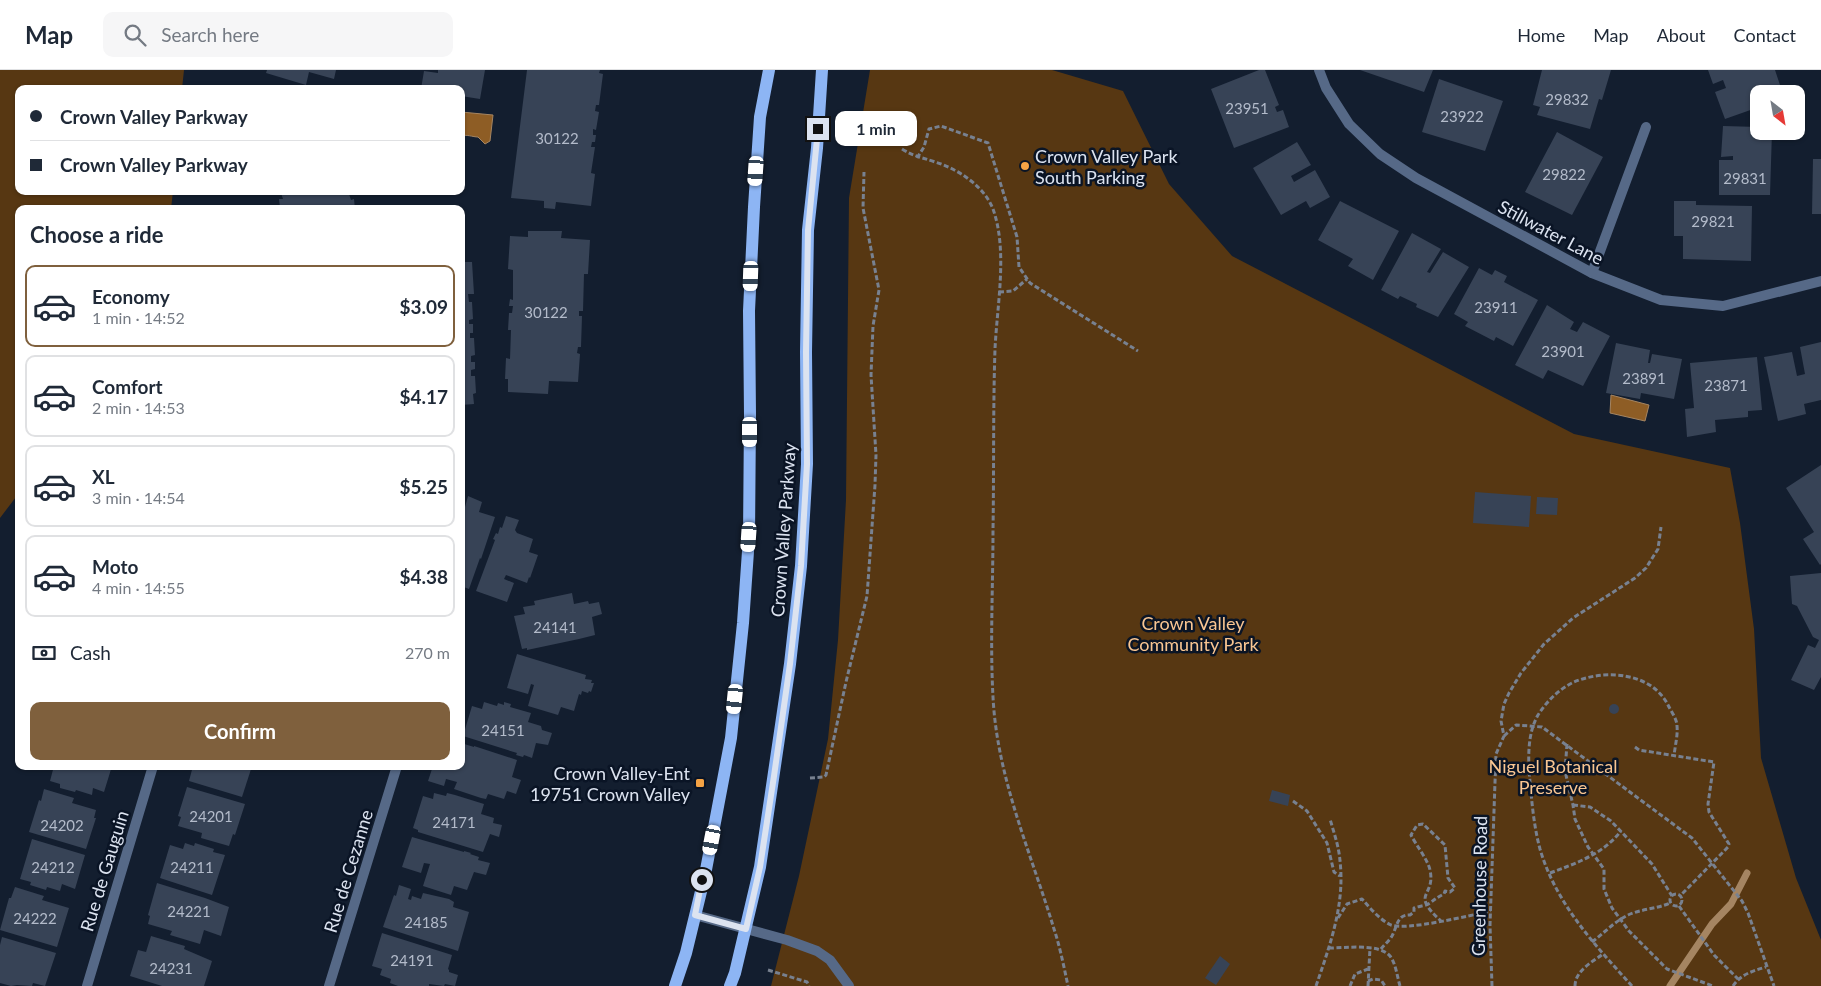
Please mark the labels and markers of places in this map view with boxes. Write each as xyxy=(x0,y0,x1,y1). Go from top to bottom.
place label: Crown Valley Park South Parking xyxy=(1035,145,1178,188)
marker: Crown Valley Park South Parking xyxy=(1019,160,1031,172)
place label: Crown Valley-Ent 19751 Crown Valley xyxy=(530,762,691,805)
marker: Crown Valley-Ent 19751 Crown Valley xyxy=(694,777,706,789)

